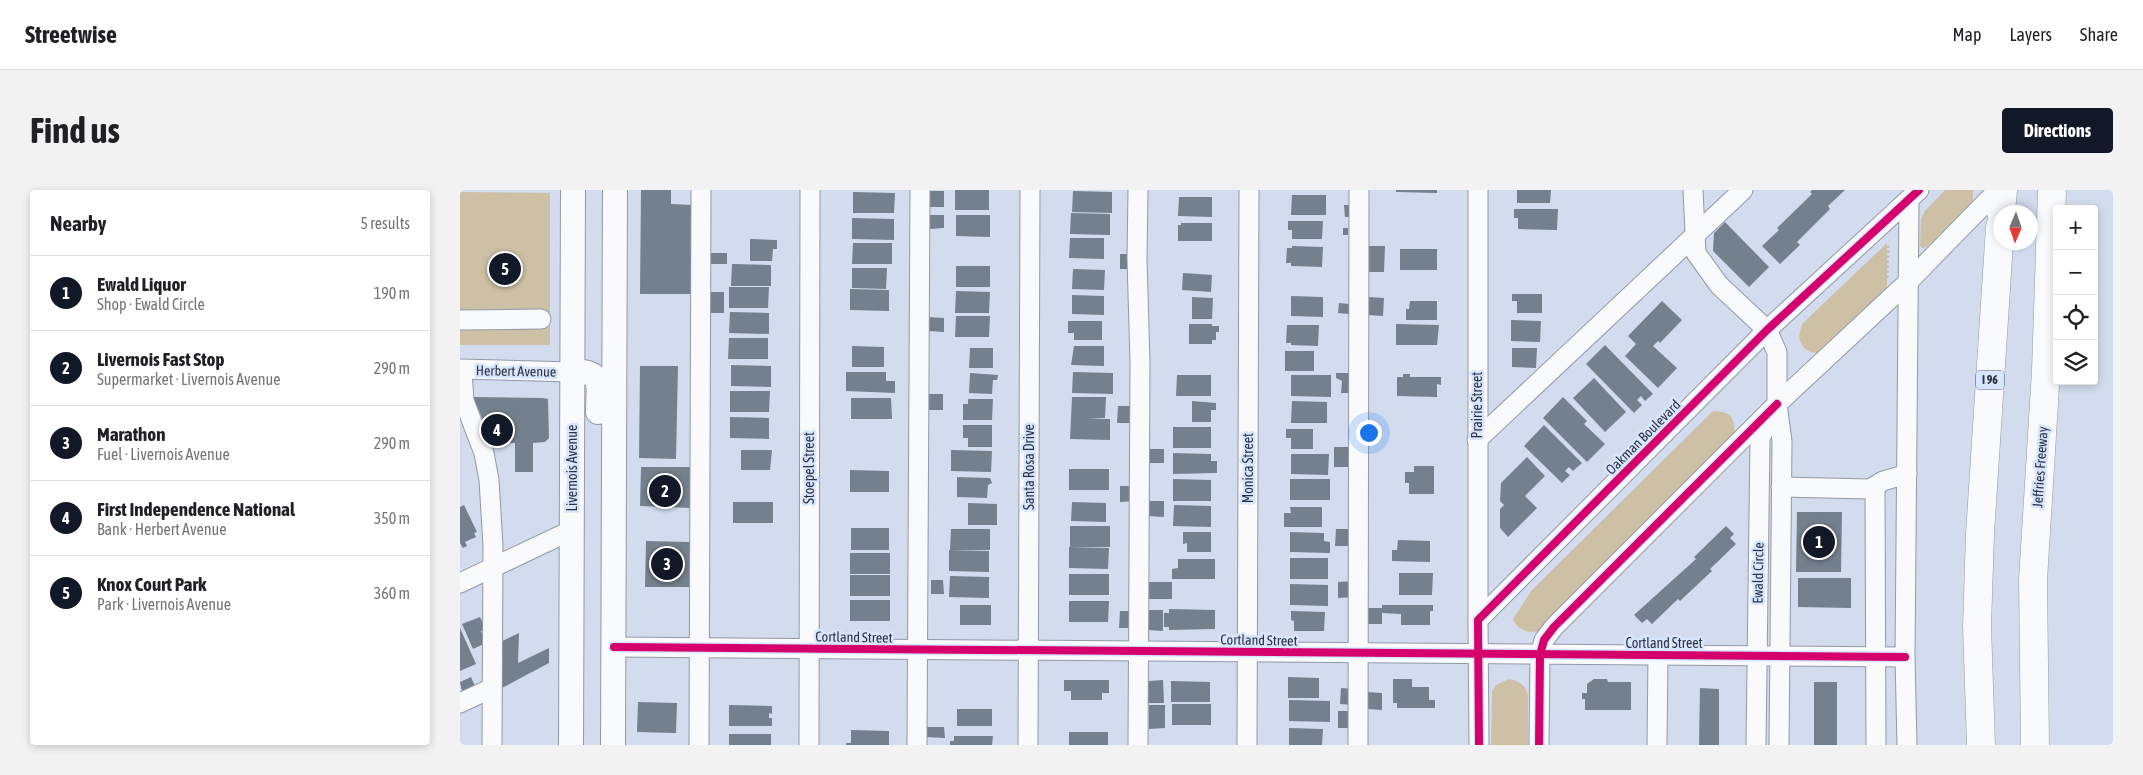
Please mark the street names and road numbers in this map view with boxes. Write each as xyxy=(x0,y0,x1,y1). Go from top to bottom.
street label: Herbert Avenue xyxy=(476,362,556,380)
road number: I 96 xyxy=(1976,370,2004,390)
street label: Prairie Street xyxy=(1469,372,1485,438)
street label: Oakman Boulevard xyxy=(1602,396,1684,478)
street label: Santa Rosa Drive xyxy=(1021,424,1037,510)
street label: Livernois Avenue xyxy=(564,425,580,511)
street label: Jeffries Freeway xyxy=(2029,426,2051,508)
street label: Stoepel Street xyxy=(801,432,817,504)
street label: Monica Street xyxy=(1240,433,1256,503)
street label: Ewald Circle xyxy=(1749,542,1767,604)
street label: Cortland Street xyxy=(815,628,893,646)
street label: Cortland Street xyxy=(1220,631,1298,649)
street label: Cortland Street xyxy=(1625,635,1703,651)

